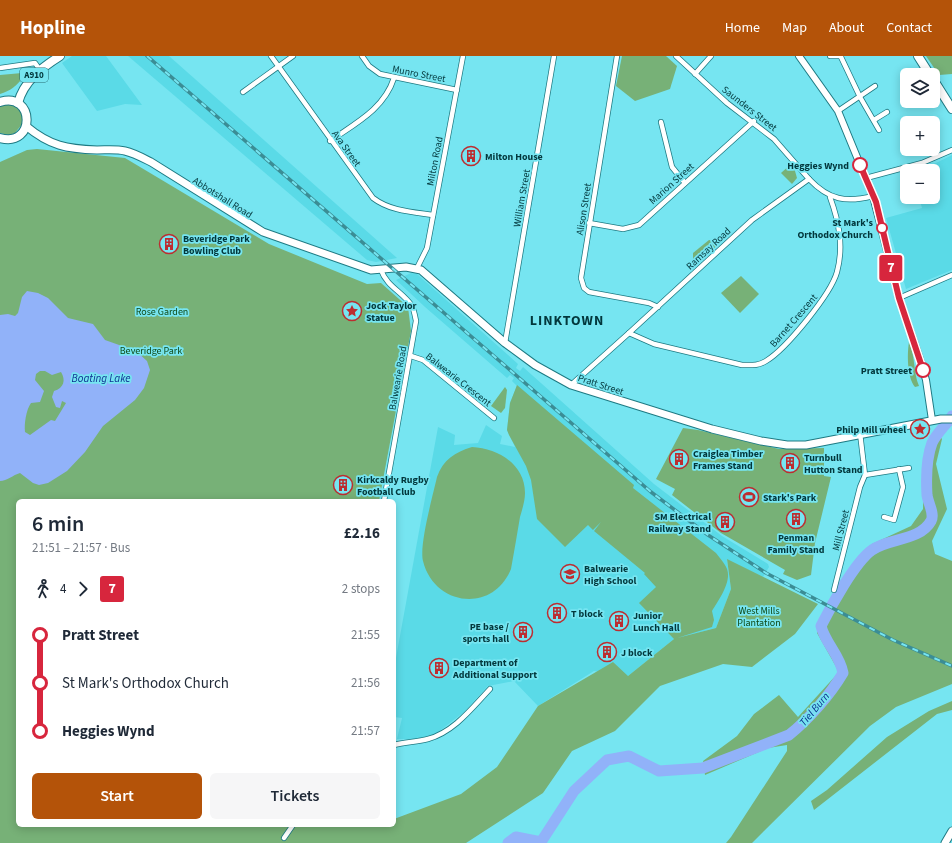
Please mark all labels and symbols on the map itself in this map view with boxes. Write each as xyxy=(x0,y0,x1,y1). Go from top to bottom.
street label: Munro Street xyxy=(391,62,447,86)
road number: A910 xyxy=(20,68,48,82)
street label: Saunders Street xyxy=(719,83,780,135)
street label: Ava Street xyxy=(328,128,365,170)
street label: Milton Road xyxy=(423,135,447,187)
building icon: Milton House xyxy=(460,145,482,167)
place label: Milton House xyxy=(485,150,543,164)
marker: Heggies Wynd xyxy=(852,157,868,173)
street label: Marion Street xyxy=(646,159,698,208)
place label: Heggies Wynd xyxy=(787,159,849,173)
street label: William Street xyxy=(510,168,534,228)
street label: Abbotshall Road xyxy=(190,174,255,222)
street label: Alison Street xyxy=(573,181,595,236)
place label: St Mark's Orthodox Church xyxy=(797,216,874,242)
marker: St Mark's Orthodox Church xyxy=(876,222,888,234)
street label: Ramsay Road xyxy=(683,224,734,273)
place label: Beveridge Park Bowling Club xyxy=(183,232,250,258)
building icon: Beveridge Park Bowling Club xyxy=(158,233,180,255)
line badge: 7 xyxy=(878,255,904,281)
street label: Barnet Crescent xyxy=(767,291,821,350)
place label: Jock Taylor Statue xyxy=(366,299,417,325)
place icon: Jock Taylor Statue xyxy=(341,300,363,322)
park label: Rose Garden xyxy=(136,305,188,319)
district label: LINKTOWN xyxy=(530,311,604,331)
park label: Beveridge Park xyxy=(120,344,182,358)
street label: Balwearie Road xyxy=(385,345,411,411)
street label: Balwearie Crescent xyxy=(423,350,495,410)
marker: Pratt Street xyxy=(915,362,931,378)
place label: Pratt Street xyxy=(861,364,912,378)
water label: Boating Lake xyxy=(72,371,130,386)
street label: Pratt Street xyxy=(576,371,626,399)
place icon: Philp Mill wheel xyxy=(909,418,931,440)
place label: Philp Mill wheel xyxy=(836,423,906,437)
place label: Craiglea Timber Frames Stand xyxy=(693,447,763,473)
building icon: Craiglea Timber Frames Stand xyxy=(668,448,690,470)
place label: Turnbull Hutton Stand xyxy=(804,451,863,477)
building icon: Turnbull Hutton Stand xyxy=(779,452,801,474)
place label: Kirkcaldy Rugby Football Club xyxy=(357,473,430,499)
building icon: Kirkcaldy Rugby Football Club xyxy=(332,474,354,496)
sports icon: Stark's Park xyxy=(738,486,760,508)
place label: Stark's Park xyxy=(763,491,817,505)
building icon: Penman Family Stand xyxy=(785,508,807,530)
street label: Mill Street xyxy=(829,508,853,552)
place label: SM Electrical Railway Stand xyxy=(648,510,711,536)
building icon: SM Electrical Railway Stand xyxy=(714,511,736,533)
place label: Penman Family Stand xyxy=(767,531,825,557)
place label: Balwearie High School xyxy=(584,562,637,588)
school or university icon: Balwearie High School xyxy=(559,563,581,585)
building icon: T block xyxy=(546,602,568,624)
park label: West Mills Plantation xyxy=(737,604,781,630)
place label: T block xyxy=(571,607,603,621)
place label: Junior Lunch Hall xyxy=(633,609,680,635)
building icon: Junior Lunch Hall xyxy=(608,610,630,632)
place label: PE base / sports hall xyxy=(462,620,510,646)
building icon: PE base / sports hall xyxy=(512,621,534,643)
building icon: J block xyxy=(596,641,618,663)
place label: J block xyxy=(621,646,653,660)
place label: Department of Additional Support xyxy=(452,656,537,682)
building icon: Department of Additional Support xyxy=(428,657,450,679)
water label: Tiel Burn xyxy=(796,689,833,729)

